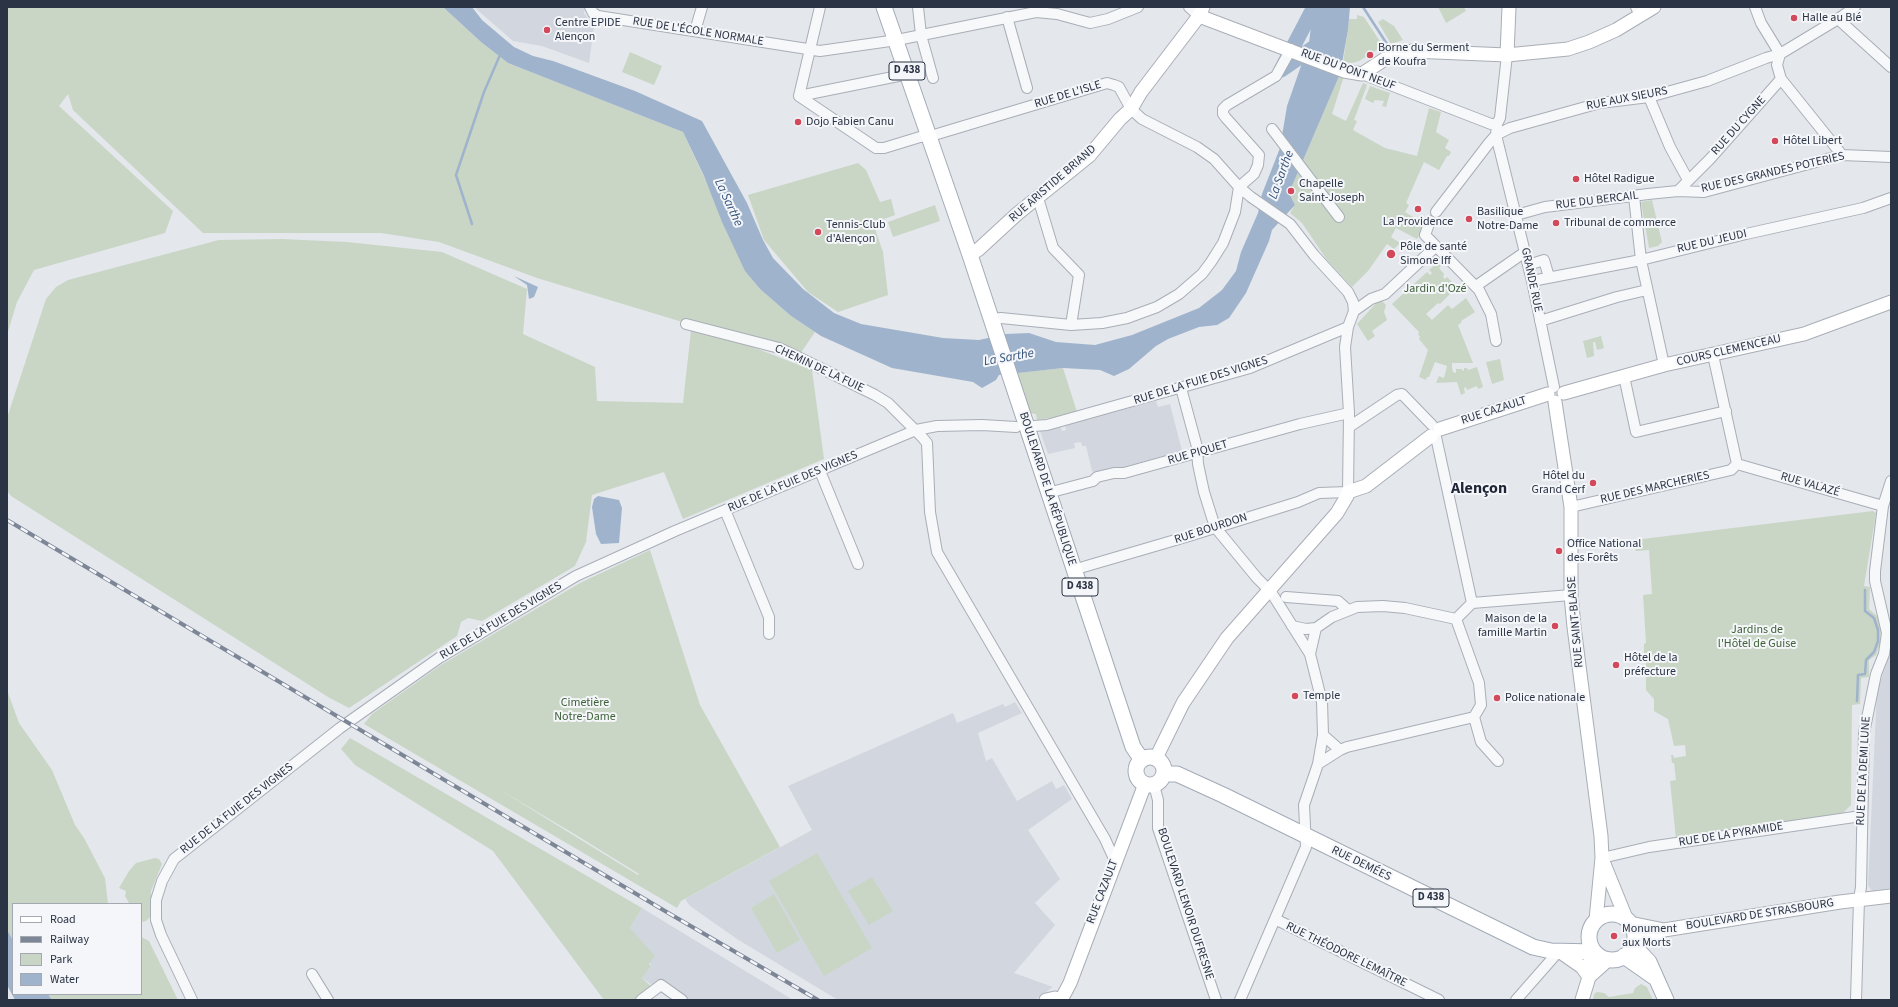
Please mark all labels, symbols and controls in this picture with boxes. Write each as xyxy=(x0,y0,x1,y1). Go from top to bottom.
place label: Halle au Blé xyxy=(1802,11,1861,25)
marker: Halle au Blé xyxy=(1789,13,1799,23)
street label: RUE DE L'ÉCOLE NORMALE xyxy=(631,15,765,49)
place label: Centre EPIDE Alençon xyxy=(555,16,621,44)
marker: Centre EPIDE Alençon xyxy=(542,25,552,35)
place label: Borne du Serment de Koufra xyxy=(1378,41,1469,69)
street label: RUE DU PONT NEUF xyxy=(1299,46,1397,94)
marker: Borne du Serment de Koufra xyxy=(1365,50,1375,60)
road number: D 438 xyxy=(889,62,925,80)
street label: RUE DE L'ISLE xyxy=(1033,78,1103,112)
street label: RUE AUX SIEURS xyxy=(1585,84,1669,114)
street label: RUE DU CYGNE xyxy=(1709,93,1769,159)
place label: Dojo Fabien Canu xyxy=(806,115,894,129)
marker: Dojo Fabien Canu xyxy=(793,117,803,127)
place label: Hôtel Libert xyxy=(1783,134,1842,148)
marker: Hôtel Libert xyxy=(1770,136,1780,146)
street label: RUE ARISTIDE BRIAND xyxy=(1007,142,1099,226)
water label: La Sarthe xyxy=(1266,149,1298,201)
street label: RUE DES GRANDES POTERIES xyxy=(1700,149,1846,197)
place label: Hôtel Radigue xyxy=(1584,172,1654,186)
marker: Hôtel Radigue xyxy=(1571,174,1581,184)
water label: La Sarthe xyxy=(710,177,746,229)
place label: Chapelle Saint-Joseph xyxy=(1299,177,1365,205)
marker: Chapelle Saint-Joseph xyxy=(1286,186,1296,196)
street label: RUE DU BERCAIL xyxy=(1555,189,1639,213)
marker: La Providence xyxy=(1413,204,1423,214)
place label: Basilique Notre-Dame xyxy=(1477,205,1538,233)
marker: Basilique Notre-Dame xyxy=(1464,214,1474,224)
place label: La Providence xyxy=(1383,215,1453,229)
place label: Tribunal de commerce xyxy=(1564,216,1676,230)
place label: Tennis-Club d'Alençon xyxy=(826,218,886,246)
marker: Tribunal de commerce xyxy=(1551,218,1561,228)
marker: Tennis-Club d'Alençon xyxy=(813,227,823,237)
street label: RUE DU JEUDI xyxy=(1676,227,1748,257)
place label: Pôle de santé Simone Iff xyxy=(1400,240,1467,268)
street label: GRANDE RUE xyxy=(1517,246,1545,314)
marker: Pôle de santé Simone Iff xyxy=(1385,248,1397,260)
park label: Jardin d'Ozé xyxy=(1404,282,1466,296)
street label: COURS CLEMENCEAU xyxy=(1675,332,1783,370)
street label: CHEMIN DE LA FUIE xyxy=(772,342,866,396)
water label: La Sarthe xyxy=(983,346,1035,370)
street label: RUE DE LA FUIE DES VIGNES xyxy=(1132,354,1270,408)
street label: RUE CAZAULT xyxy=(1460,394,1528,428)
street label: BOULEVARD DE LA RÉPUBLIQUE xyxy=(1015,410,1079,568)
street label: RUE PIQUET xyxy=(1166,438,1230,468)
street label: RUE DE LA FUIE DES VIGNES xyxy=(726,448,860,516)
street label: RUE DES MARCHERIES xyxy=(1599,468,1711,508)
place label: Hôtel du Grand Cerf xyxy=(1532,469,1585,497)
street label: RUE VALAZÉ xyxy=(1779,470,1841,500)
marker: Hôtel du Grand Cerf xyxy=(1588,478,1598,488)
district label: Alençon xyxy=(1451,479,1507,499)
street label: RUE BOURDON xyxy=(1173,510,1249,548)
place label: Office National des Forêts xyxy=(1567,537,1641,565)
marker: Office National des Forêts xyxy=(1554,546,1564,556)
street label: RUE SAINT-BLAISE xyxy=(1565,576,1587,668)
road number: D 438 xyxy=(1062,578,1098,596)
street label: RUE DE LA FUIE DES VIGNES xyxy=(438,579,564,663)
place label: Maison de la famille Martin xyxy=(1478,612,1547,640)
marker: Maison de la famille Martin xyxy=(1550,621,1560,631)
park label: Jardins de l'Hôtel de Guise xyxy=(1718,623,1796,651)
place label: Hôtel de la préfecture xyxy=(1624,651,1678,679)
marker: Hôtel de la préfecture xyxy=(1611,660,1621,670)
place label: Temple xyxy=(1303,689,1340,703)
marker: Temple xyxy=(1290,691,1300,701)
place label: Police nationale xyxy=(1505,691,1585,705)
marker: Police nationale xyxy=(1492,693,1502,703)
park label: Cimetière Notre-Dame xyxy=(554,696,616,724)
street label: RUE DE LA DEMI LUNE xyxy=(1854,716,1874,826)
street label: RUE DE LA FUIE DES VIGNES xyxy=(178,760,296,858)
street label: RUE DE LA PYRAMIDE xyxy=(1678,820,1784,850)
street label: BOULEVARD LENOIR DUFRESNE xyxy=(1154,826,1216,982)
street label: RUE DEMÉES xyxy=(1329,843,1393,885)
street label: RUE CAZAULT xyxy=(1084,858,1122,926)
road number: D 438 xyxy=(1413,889,1449,907)
street label: BOULEVARD DE STRASBOURG xyxy=(1685,896,1835,934)
legend xyxy=(12,903,142,995)
text: Road xyxy=(50,911,76,928)
street label: RUE THÉODORE LEMAÎTRE xyxy=(1283,919,1409,991)
place label: Monument aux Morts xyxy=(1622,922,1677,950)
text: Railway xyxy=(50,931,89,948)
marker: Monument aux Morts xyxy=(1609,931,1619,941)
text: Park xyxy=(50,951,72,968)
text: Water xyxy=(50,971,79,988)

